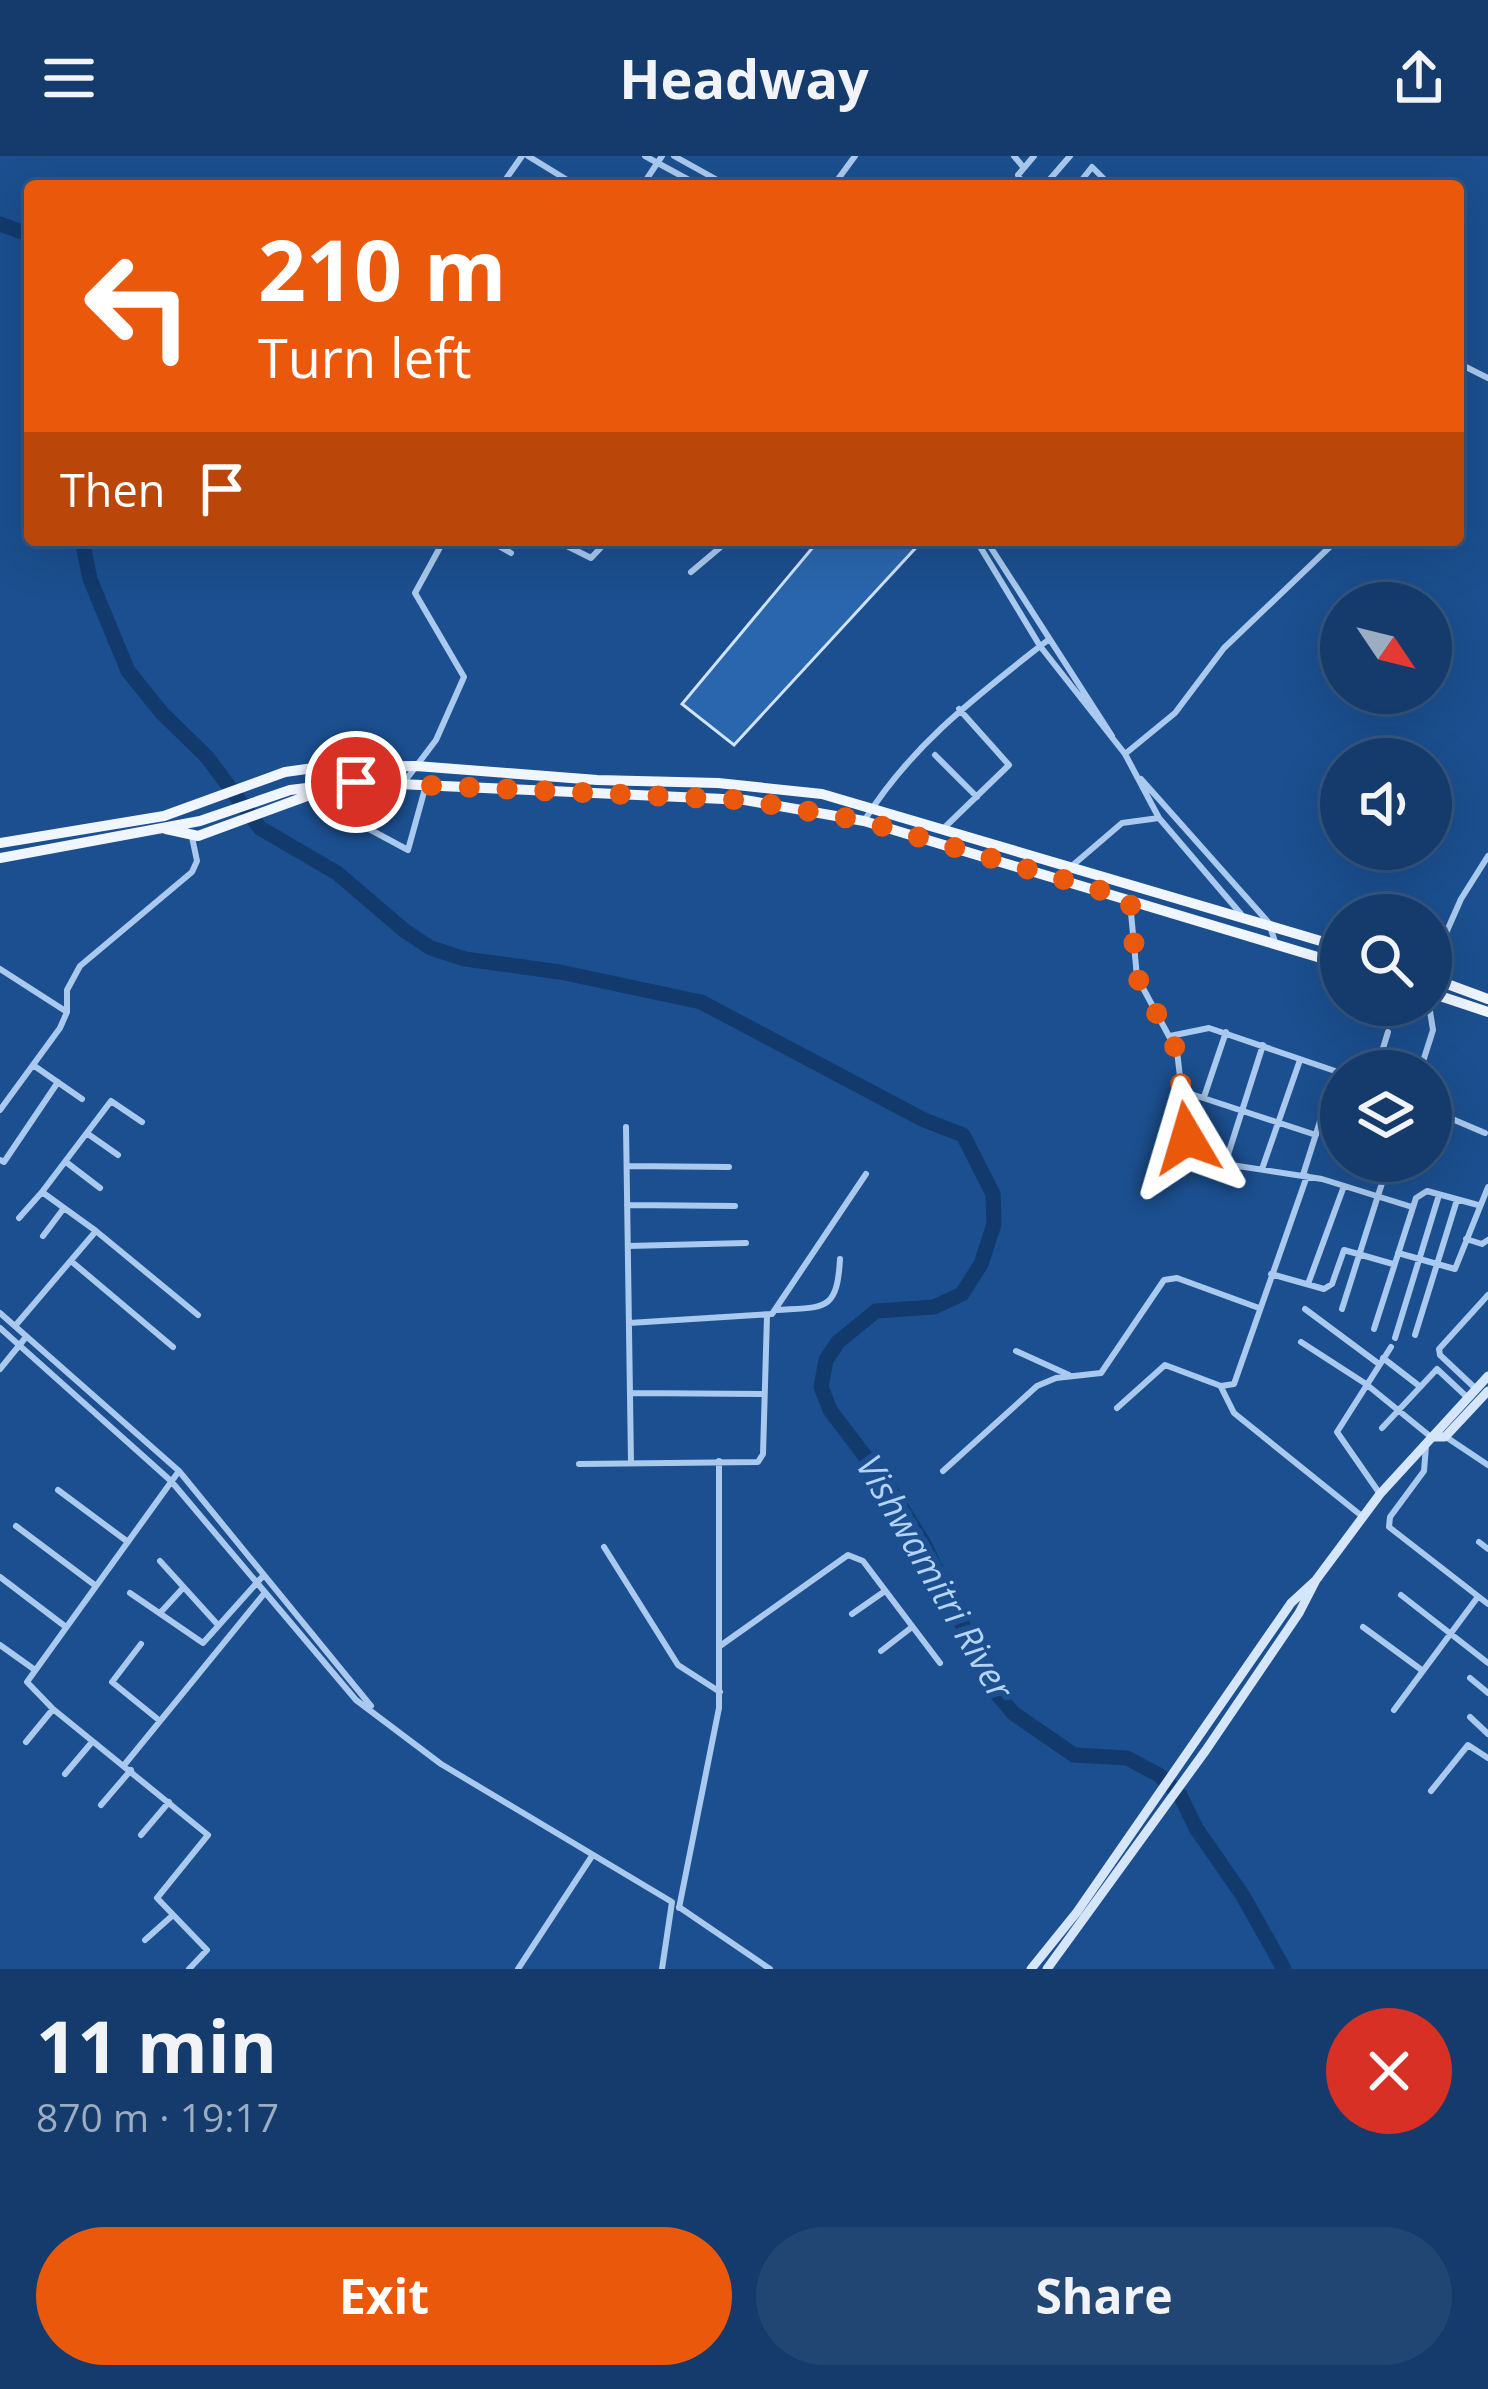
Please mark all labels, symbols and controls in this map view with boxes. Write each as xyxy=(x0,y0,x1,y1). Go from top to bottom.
text: Headway xyxy=(619,41,869,115)
icon: menu xyxy=(36,45,102,111)
icon: share xyxy=(1386,45,1452,111)
text: 210 m xyxy=(258,211,506,326)
icon: left xyxy=(60,228,216,384)
text: Turn left xyxy=(258,320,471,394)
icon: arrive xyxy=(189,456,255,522)
text: Then xyxy=(60,459,165,520)
north arrow xyxy=(1320,582,1452,714)
map controls xyxy=(1320,582,1452,1182)
pin xyxy=(305,731,407,833)
button: sound xyxy=(1320,738,1452,870)
icon: arrive xyxy=(323,749,389,815)
button: search xyxy=(1320,894,1452,1026)
button: layers xyxy=(1320,1050,1452,1182)
position arrow xyxy=(1124,1075,1250,1201)
water label: Vishwamitri River xyxy=(846,1446,1026,1709)
text: 11 min xyxy=(36,1996,277,2094)
button: close xyxy=(1326,2008,1452,2134)
text: 870 m · 19:17 xyxy=(36,2090,279,2143)
button: Exit xyxy=(36,2227,732,2365)
button: Share xyxy=(756,2227,1452,2365)

